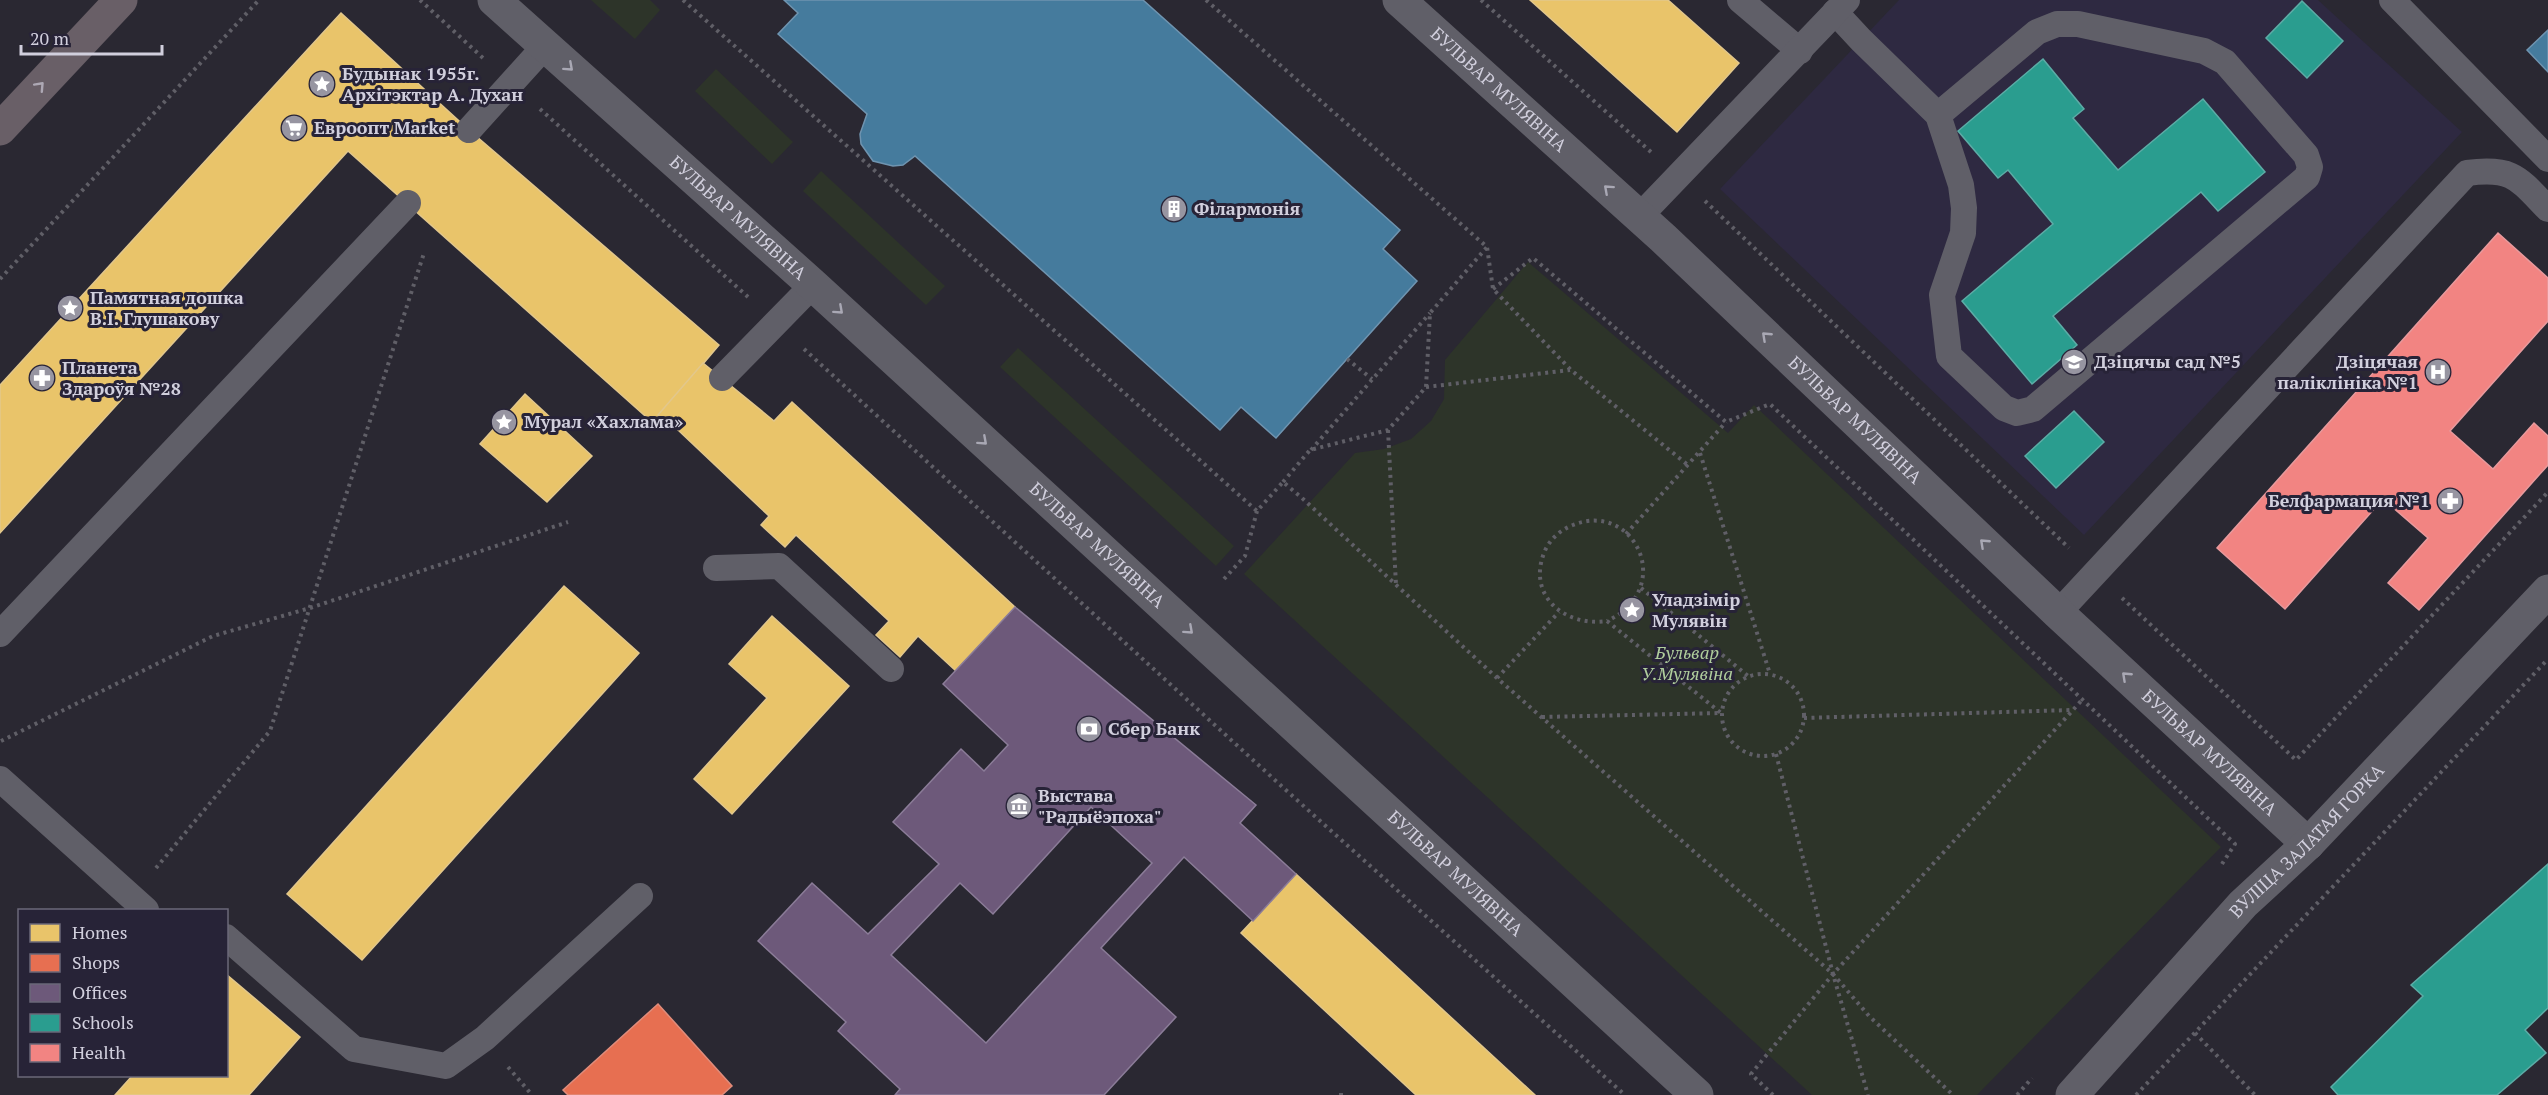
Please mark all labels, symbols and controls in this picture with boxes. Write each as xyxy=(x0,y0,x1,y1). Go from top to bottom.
scale bar xyxy=(21,18,162,56)
street label: БУЛЬВАР МУЛЯВІНА xyxy=(1426,21,1573,157)
text: 20 m xyxy=(30,26,70,50)
one-way arrow xyxy=(562,60,573,71)
place label: Будынак 1955г. Архітэктар А. Духан xyxy=(342,61,523,106)
place icon: Будынак 1955г. Архітэктар А. Духан xyxy=(307,69,337,99)
one-way arrow xyxy=(33,83,44,93)
supermarket icon: Евроопт Market xyxy=(279,113,309,143)
place label: Евроопт Market xyxy=(314,115,455,139)
street label: БУЛЬВАР МУЛЯВІНА xyxy=(665,150,813,285)
one-way arrow xyxy=(1605,185,1615,196)
building icon: Філармонія xyxy=(1159,194,1189,224)
place label: Філармонія xyxy=(1194,196,1300,220)
place label: Памятная дошка В.І. Глушакову xyxy=(90,285,244,330)
place icon: Памятная дошка В.І. Глушакову xyxy=(55,293,85,323)
one-way arrow xyxy=(832,302,843,313)
one-way arrow xyxy=(1763,332,1773,343)
school or university icon: Дзіцячы сад №5 xyxy=(2059,347,2089,377)
place label: Дзіцячы сад №5 xyxy=(2094,349,2241,373)
place label: Дзіцячая паліклініка №1 xyxy=(2277,349,2418,394)
street label: БУЛЬВАР МУЛЯВІНА xyxy=(1783,350,1928,489)
place label: Планета Здароўя №28 xyxy=(62,355,181,400)
hospital icon: Дзіцячая паліклініка №1 xyxy=(2423,357,2453,387)
pharmacy icon: Планета Здароўя №28 xyxy=(27,363,57,393)
place icon: Мурал «Хахлама» xyxy=(489,407,519,437)
place label: Мурал «Хахлама» xyxy=(524,409,683,433)
one-way arrow xyxy=(976,434,987,445)
street label: БУЛЬВАР МУЛЯВІНА xyxy=(1025,476,1171,613)
pharmacy icon: Белфармация №1 xyxy=(2435,486,2465,516)
place label: Белфармация №1 xyxy=(2268,488,2430,512)
one-way arrow xyxy=(1980,539,1991,550)
place label: Уладзімір Мулявін xyxy=(1652,587,1740,632)
place icon: Уладзімір Мулявін xyxy=(1617,595,1647,625)
one-way arrow xyxy=(1182,623,1192,634)
park label: Бульвар У.Мулявіна xyxy=(1641,640,1733,685)
one-way arrow xyxy=(2123,672,2133,683)
street label: БУЛЬВАР МУЛЯВІНА xyxy=(2137,683,2283,821)
bank icon: Сбер Банк xyxy=(1074,714,1104,744)
place label: Сбер Банк xyxy=(1108,716,1200,740)
street label: ВУЛІЦА ЗАЛАТАЯ ГОРКА xyxy=(2223,758,2389,923)
place label: Выстава "Радыёэпоха" xyxy=(1038,783,1162,828)
museum icon: Выстава "Радыёэпоха" xyxy=(1004,791,1034,821)
street label: БУЛЬВАР МУЛЯВІНА xyxy=(1383,805,1530,942)
legend xyxy=(18,909,228,1077)
text: Homes xyxy=(72,920,127,944)
text: Shops xyxy=(72,950,120,974)
text: Offices xyxy=(72,980,127,1004)
text: Schools xyxy=(72,1010,134,1034)
text: Health xyxy=(72,1040,126,1064)

